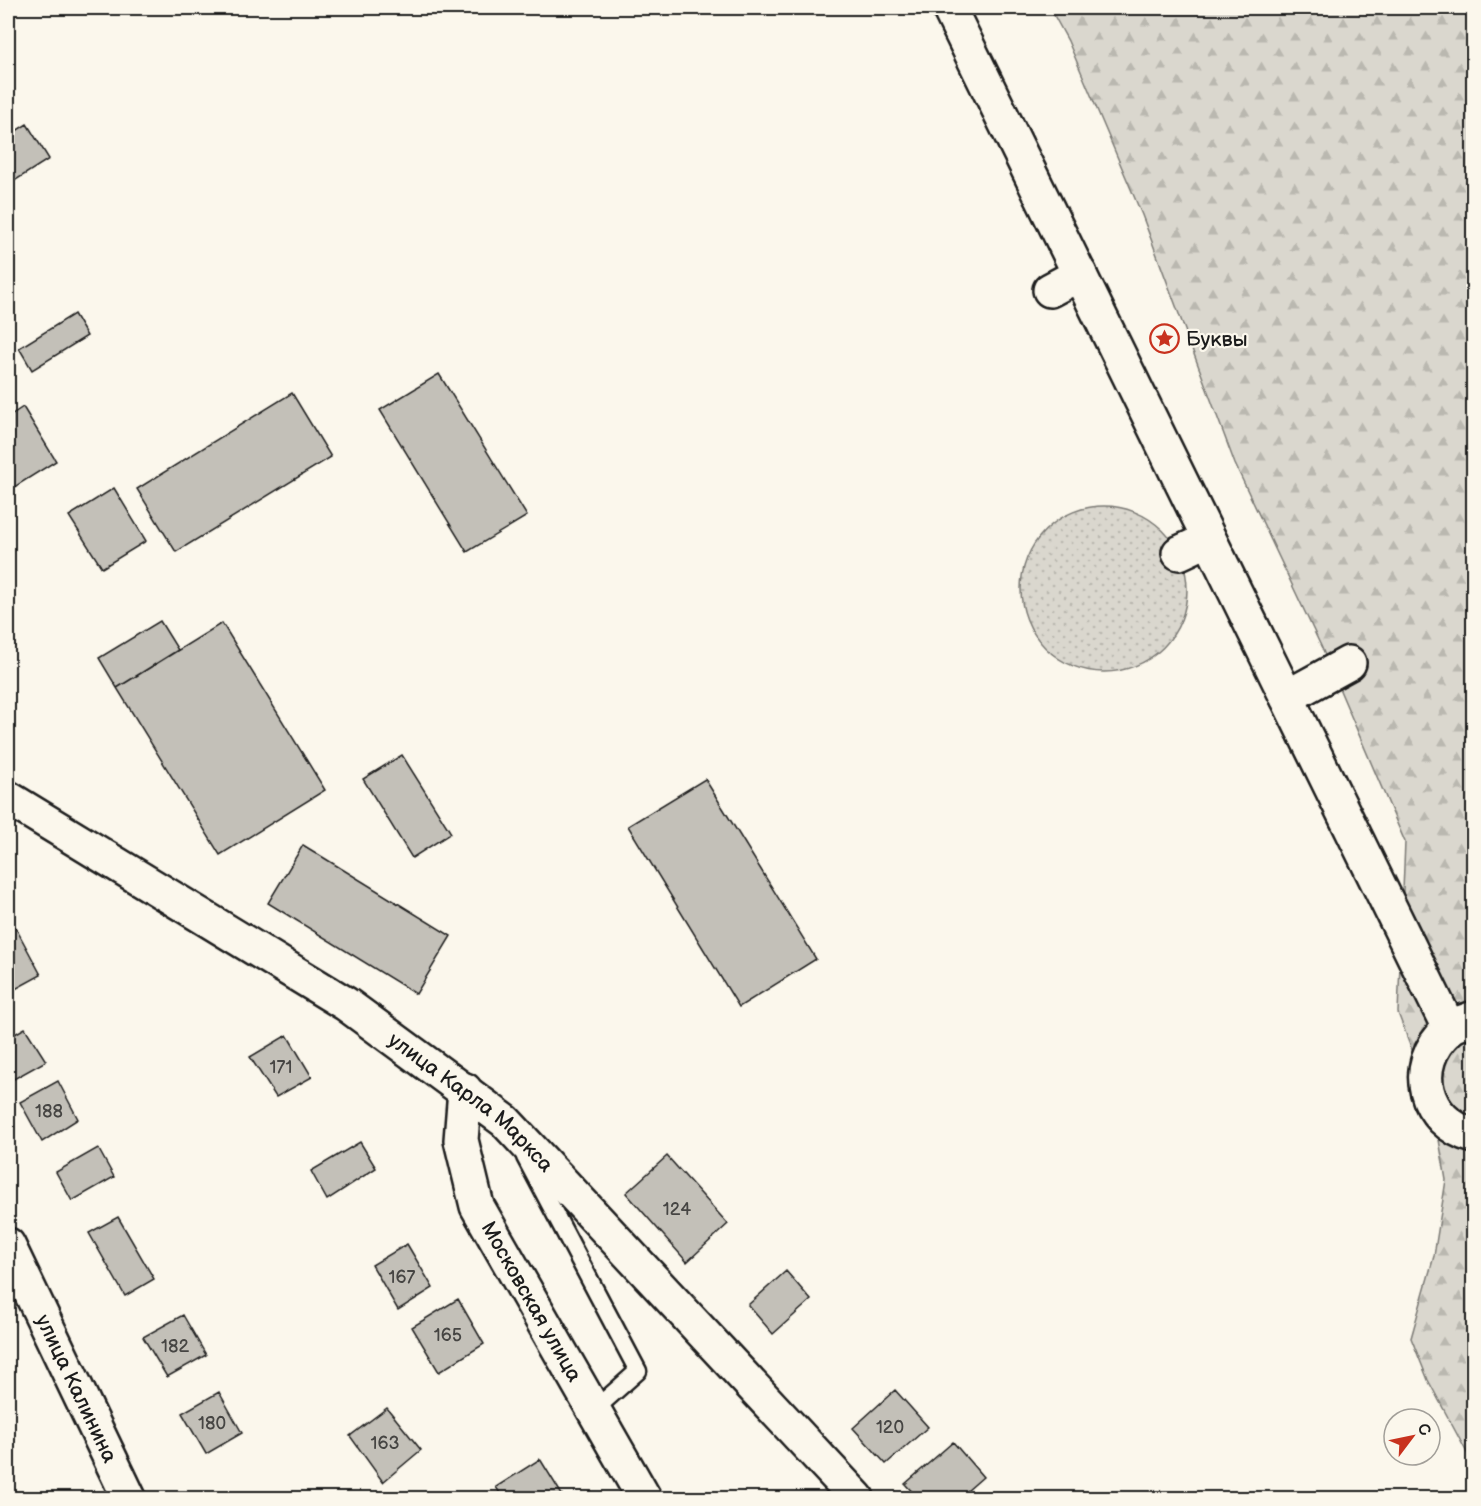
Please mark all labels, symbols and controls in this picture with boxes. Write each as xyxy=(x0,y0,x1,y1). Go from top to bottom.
place icon: Буквы xyxy=(1149,323,1181,355)
place label: Буквы xyxy=(1186,327,1248,352)
street label: улица Карла Маркса xyxy=(383,1027,559,1178)
house number: 171 xyxy=(270,1057,292,1078)
house number: 188 xyxy=(35,1101,63,1122)
house number: 124 xyxy=(663,1199,691,1220)
street label: Московская улица xyxy=(475,1217,587,1387)
house number: 167 xyxy=(389,1267,416,1288)
street label: улица Калинина xyxy=(30,1310,122,1467)
house number: 165 xyxy=(434,1325,462,1346)
house number: 182 xyxy=(161,1336,189,1357)
north arrow xyxy=(1382,1407,1442,1467)
house number: 180 xyxy=(198,1413,226,1434)
house number: 120 xyxy=(876,1417,904,1438)
text: С xyxy=(1412,1420,1434,1440)
house number: 163 xyxy=(370,1433,400,1454)

